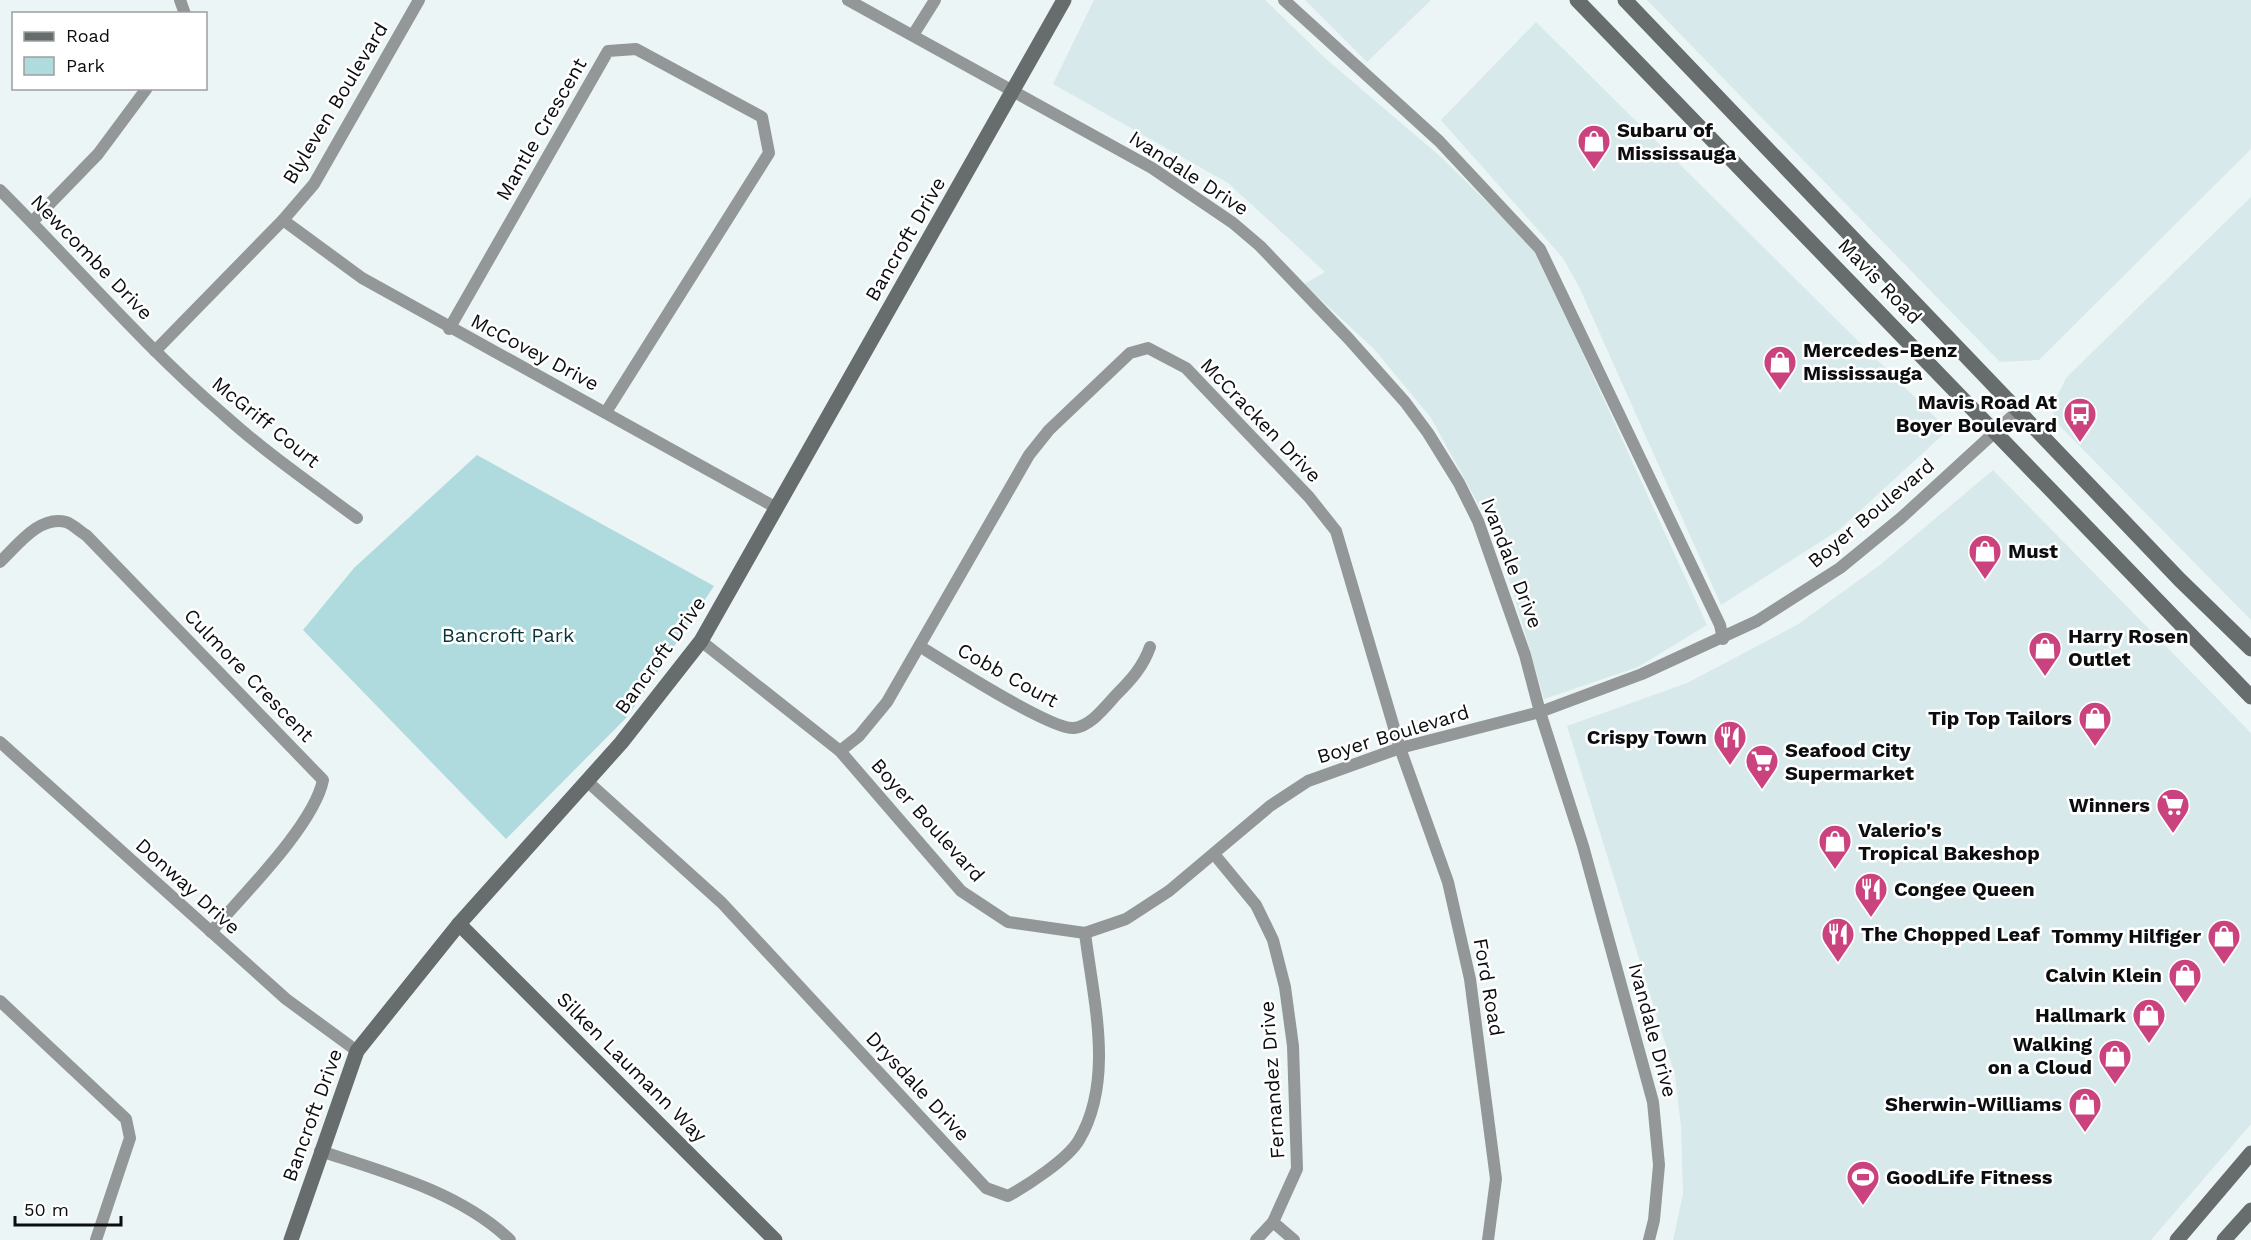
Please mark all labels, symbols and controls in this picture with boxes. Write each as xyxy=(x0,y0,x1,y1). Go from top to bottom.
legend xyxy=(12,12,207,90)
street label: Blyleven Boulevard xyxy=(277,18,393,188)
text: Road xyxy=(66,25,110,46)
street label: Mantle Crescent xyxy=(491,53,592,204)
text: Park xyxy=(66,55,105,76)
place label: Subaru of Mississauga xyxy=(1617,118,1737,165)
shop icon: Subaru of Mississauga xyxy=(1576,123,1612,170)
street label: Ivandale Drive xyxy=(1125,125,1253,221)
street label: Bancroft Drive xyxy=(860,173,950,305)
street label: Newcombe Drive xyxy=(26,189,158,325)
street label: Mavis Road xyxy=(1833,233,1927,329)
street label: McCovey Drive xyxy=(467,308,603,396)
place label: Mercedes-Benz Mississauga xyxy=(1803,338,1957,385)
shop icon: Mercedes-Benz Mississauga xyxy=(1762,344,1798,391)
street label: McCracken Drive xyxy=(1196,353,1326,487)
street label: McGriff Court xyxy=(207,371,325,473)
place label: Mavis Road At Boyer Boulevard xyxy=(1896,390,2057,437)
bus stop icon: Mavis Road At Boyer Boulevard xyxy=(2062,396,2098,443)
street label: Boyer Boulevard xyxy=(1803,453,1939,573)
street label: Ivandale Drive xyxy=(1476,494,1548,632)
shop icon: Must xyxy=(1967,533,2003,580)
place label: Must xyxy=(2008,539,2058,563)
street label: Bancroft Drive xyxy=(609,592,711,718)
street label: Culmore Crescent xyxy=(179,603,319,747)
park label: Bancroft Park xyxy=(442,623,574,647)
place label: Harry Rosen Outlet xyxy=(2068,624,2188,671)
shop icon: Harry Rosen Outlet xyxy=(2027,630,2063,677)
street label: Cobb Court xyxy=(953,637,1063,713)
street label: Boyer Boulevard xyxy=(1314,699,1472,769)
shop icon: Tip Top Tailors xyxy=(2077,700,2113,747)
place label: Tip Top Tailors xyxy=(1928,706,2072,730)
restaurant icon: Crispy Town xyxy=(1712,719,1748,766)
place label: Crispy Town xyxy=(1587,725,1707,749)
place label: Seafood City Supermarket xyxy=(1785,738,1914,785)
supermarket icon: Seafood City Supermarket xyxy=(1744,743,1780,790)
street label: Boyer Boulevard xyxy=(866,753,990,887)
supermarket icon: Winners xyxy=(2155,787,2191,834)
place label: Winners xyxy=(2069,793,2150,817)
place label: Valerio's Tropical Bakeshop xyxy=(1858,818,2040,865)
shop icon: Valerio's Tropical Bakeshop xyxy=(1817,823,1853,870)
street label: Donway Drive xyxy=(131,833,245,939)
restaurant icon: Congee Queen xyxy=(1853,871,1889,918)
place label: Congee Queen xyxy=(1894,877,2035,901)
restaurant icon: The Chopped Leaf xyxy=(1820,916,1856,963)
shop icon: Tommy Hilfiger xyxy=(2206,918,2242,965)
place label: The Chopped Leaf xyxy=(1861,922,2041,946)
place label: Tommy Hilfiger xyxy=(2051,924,2201,948)
street label: Ford Road xyxy=(1469,936,1509,1038)
shop icon: Calvin Klein xyxy=(2167,957,2203,1004)
street label: Ivandale Drive xyxy=(1624,960,1682,1100)
place label: Calvin Klein xyxy=(2045,963,2162,987)
street label: Silken Laumann Way xyxy=(552,987,713,1148)
shop icon: Hallmark xyxy=(2131,997,2167,1044)
street label: Fernandez Drive xyxy=(1255,1000,1289,1160)
place label: Hallmark xyxy=(2035,1003,2127,1027)
street label: Drysdale Drive xyxy=(861,1026,975,1146)
place label: Walking on a Cloud xyxy=(1988,1032,2093,1079)
shop icon: Walking on a Cloud xyxy=(2097,1038,2133,1085)
street label: Bancroft Drive xyxy=(277,1045,347,1185)
shop icon: Sherwin-Williams xyxy=(2067,1086,2103,1133)
place label: Sherwin-Williams xyxy=(1885,1092,2062,1116)
sports icon: GoodLife Fitness xyxy=(1845,1159,1881,1206)
place label: GoodLife Fitness xyxy=(1886,1165,2053,1189)
scale bar xyxy=(15,1189,122,1227)
text: 50 m xyxy=(24,1199,69,1220)

